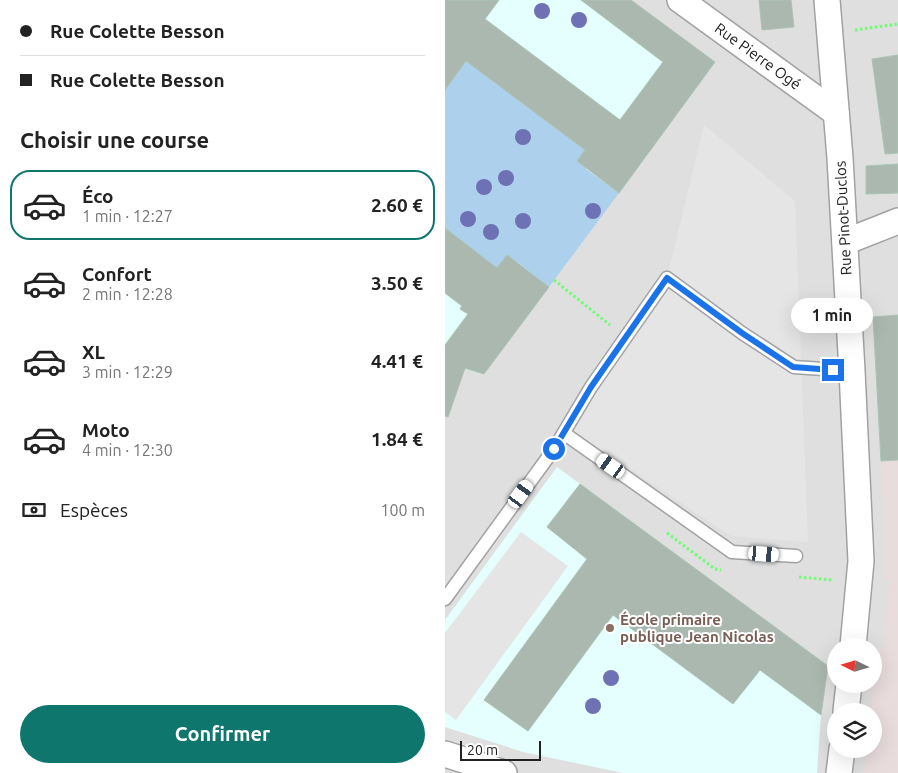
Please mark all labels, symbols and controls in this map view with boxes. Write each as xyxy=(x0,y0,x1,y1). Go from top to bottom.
street label: Rue Pierre Ogé xyxy=(712,19,804,93)
text: Rue Colette Besson xyxy=(50,20,225,42)
text: Rue Colette Besson xyxy=(50,69,225,91)
text: Choisir une course xyxy=(20,127,209,152)
street label: Rue Pinot-Duclos xyxy=(832,160,854,276)
icon: car xyxy=(22,183,67,228)
text: Éco xyxy=(82,185,114,207)
text: 2.60 € xyxy=(371,194,423,216)
text: 1 min · 12:27 xyxy=(82,207,173,225)
icon: car xyxy=(22,261,67,306)
text: Confort xyxy=(82,263,152,285)
text: 3.50 € xyxy=(371,272,423,294)
text: 2 min · 12:28 xyxy=(82,285,173,303)
callout: 1 min xyxy=(792,298,874,332)
text: 1 min xyxy=(812,306,852,324)
icon: car xyxy=(22,339,67,384)
text: XL xyxy=(82,341,105,363)
text: 4.41 € xyxy=(371,350,423,372)
route end xyxy=(822,359,844,381)
text: 3 min · 12:29 xyxy=(82,363,173,381)
icon: car xyxy=(22,417,67,462)
text: Moto xyxy=(82,419,130,441)
text: 1.84 € xyxy=(371,428,423,450)
route start xyxy=(543,438,565,460)
text: 4 min · 12:30 xyxy=(82,441,173,459)
car xyxy=(594,451,627,481)
car xyxy=(506,477,535,511)
icon: cash xyxy=(20,496,48,524)
text: Espèces xyxy=(60,499,128,521)
text: 100 m xyxy=(380,501,425,519)
car xyxy=(748,545,779,563)
place label: École primaire publique Jean Nicolas xyxy=(620,611,774,645)
marker: École primaire publique Jean Nicolas xyxy=(604,622,616,634)
north arrow xyxy=(827,638,883,692)
map controls xyxy=(827,638,882,758)
button: layers xyxy=(827,703,882,758)
button: Confirmer xyxy=(20,705,425,763)
scale bar xyxy=(460,738,541,761)
text: 20 m xyxy=(467,742,498,758)

